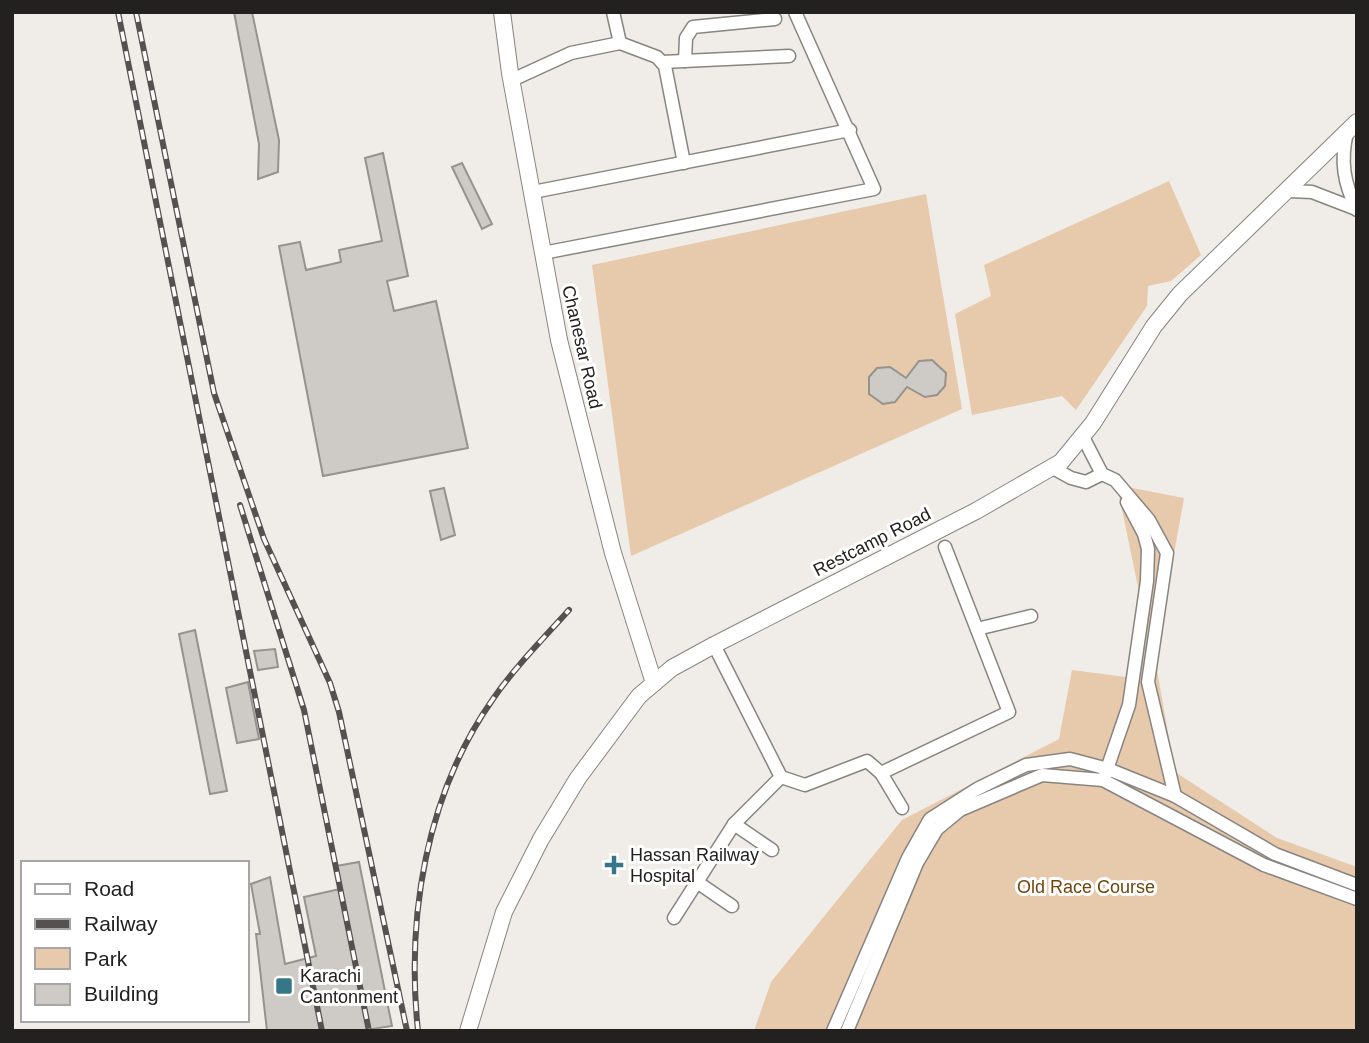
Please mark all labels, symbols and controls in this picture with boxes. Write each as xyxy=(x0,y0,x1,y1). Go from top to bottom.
street label: Chanesar Road xyxy=(558,283,606,411)
street label: Restcamp Road xyxy=(810,504,934,580)
place label: Hassan Railway Hospital xyxy=(630,845,759,886)
marker: Hassan Railway Hospital xyxy=(604,855,624,875)
legend xyxy=(21,861,248,1022)
text: Road xyxy=(84,877,134,900)
park label: Old Race Course xyxy=(1017,877,1155,897)
text: Railway xyxy=(84,912,158,935)
text: Park xyxy=(84,947,128,970)
place label: Karachi Cantonment xyxy=(300,966,398,1007)
marker: Karachi Cantonment xyxy=(274,976,294,996)
text: Building xyxy=(84,982,159,1005)

